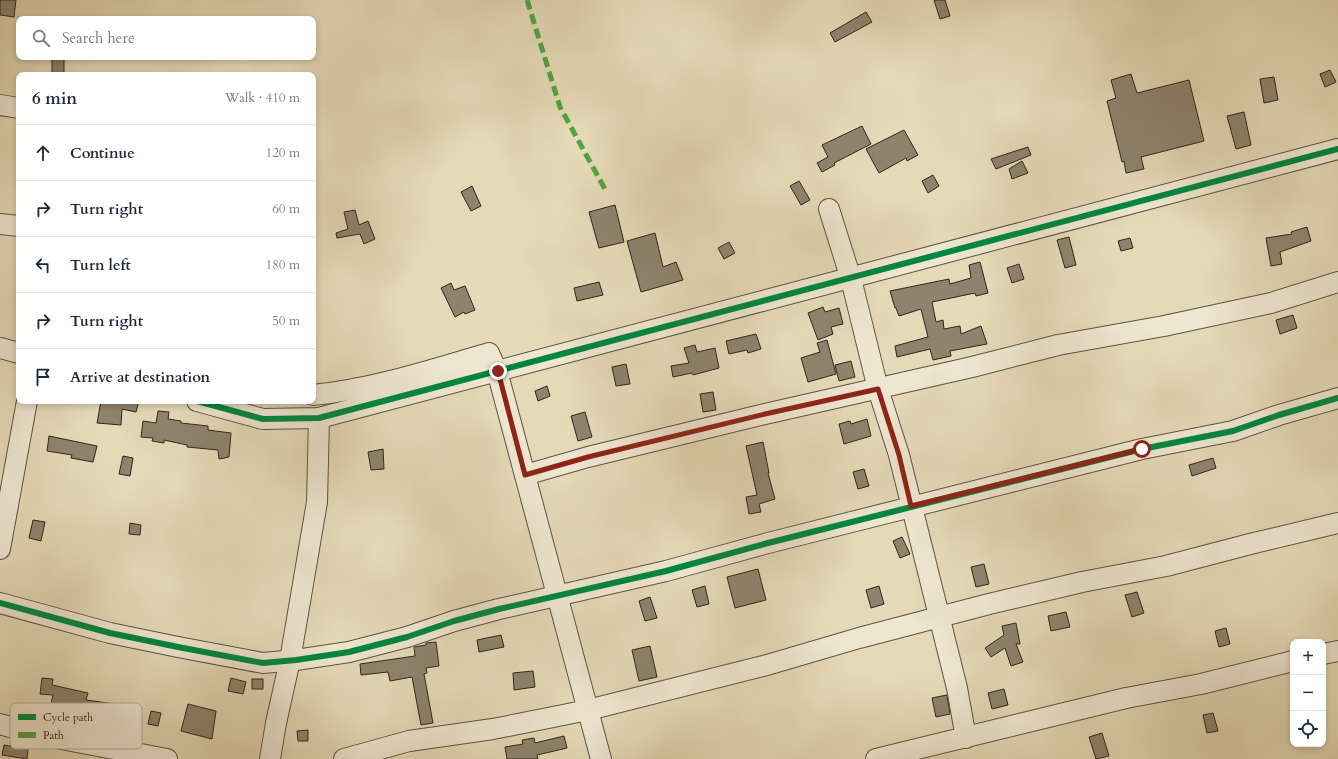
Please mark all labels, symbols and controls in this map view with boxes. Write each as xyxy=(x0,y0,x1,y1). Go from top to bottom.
search box xyxy=(16,16,316,60)
icon: search xyxy=(30,27,52,49)
text: Search here xyxy=(62,28,135,48)
text: 6 min xyxy=(32,87,77,110)
text: Walk · 410 m xyxy=(225,89,300,107)
icon: ahead xyxy=(32,142,54,164)
text: Continue xyxy=(70,143,135,163)
text: 120 m xyxy=(266,144,300,162)
icon: right xyxy=(32,198,54,220)
text: Turn right xyxy=(70,199,143,219)
text: 60 m xyxy=(272,200,300,218)
icon: left xyxy=(32,254,54,276)
text: Turn left xyxy=(70,255,131,275)
text: 180 m xyxy=(266,256,300,274)
icon: right xyxy=(32,310,54,332)
text: Turn right xyxy=(70,311,143,331)
text: 50 m xyxy=(272,312,300,330)
route end xyxy=(489,362,507,380)
icon: arrive xyxy=(32,366,54,388)
text: Arrive at destination xyxy=(70,367,210,387)
route start xyxy=(1133,440,1151,458)
map controls xyxy=(1290,639,1326,747)
button: + xyxy=(1290,639,1326,675)
button: − xyxy=(1290,675,1326,711)
legend xyxy=(10,703,142,749)
text: Cycle path xyxy=(43,710,93,725)
button: locate xyxy=(1290,711,1326,747)
text: Path xyxy=(43,728,64,743)

